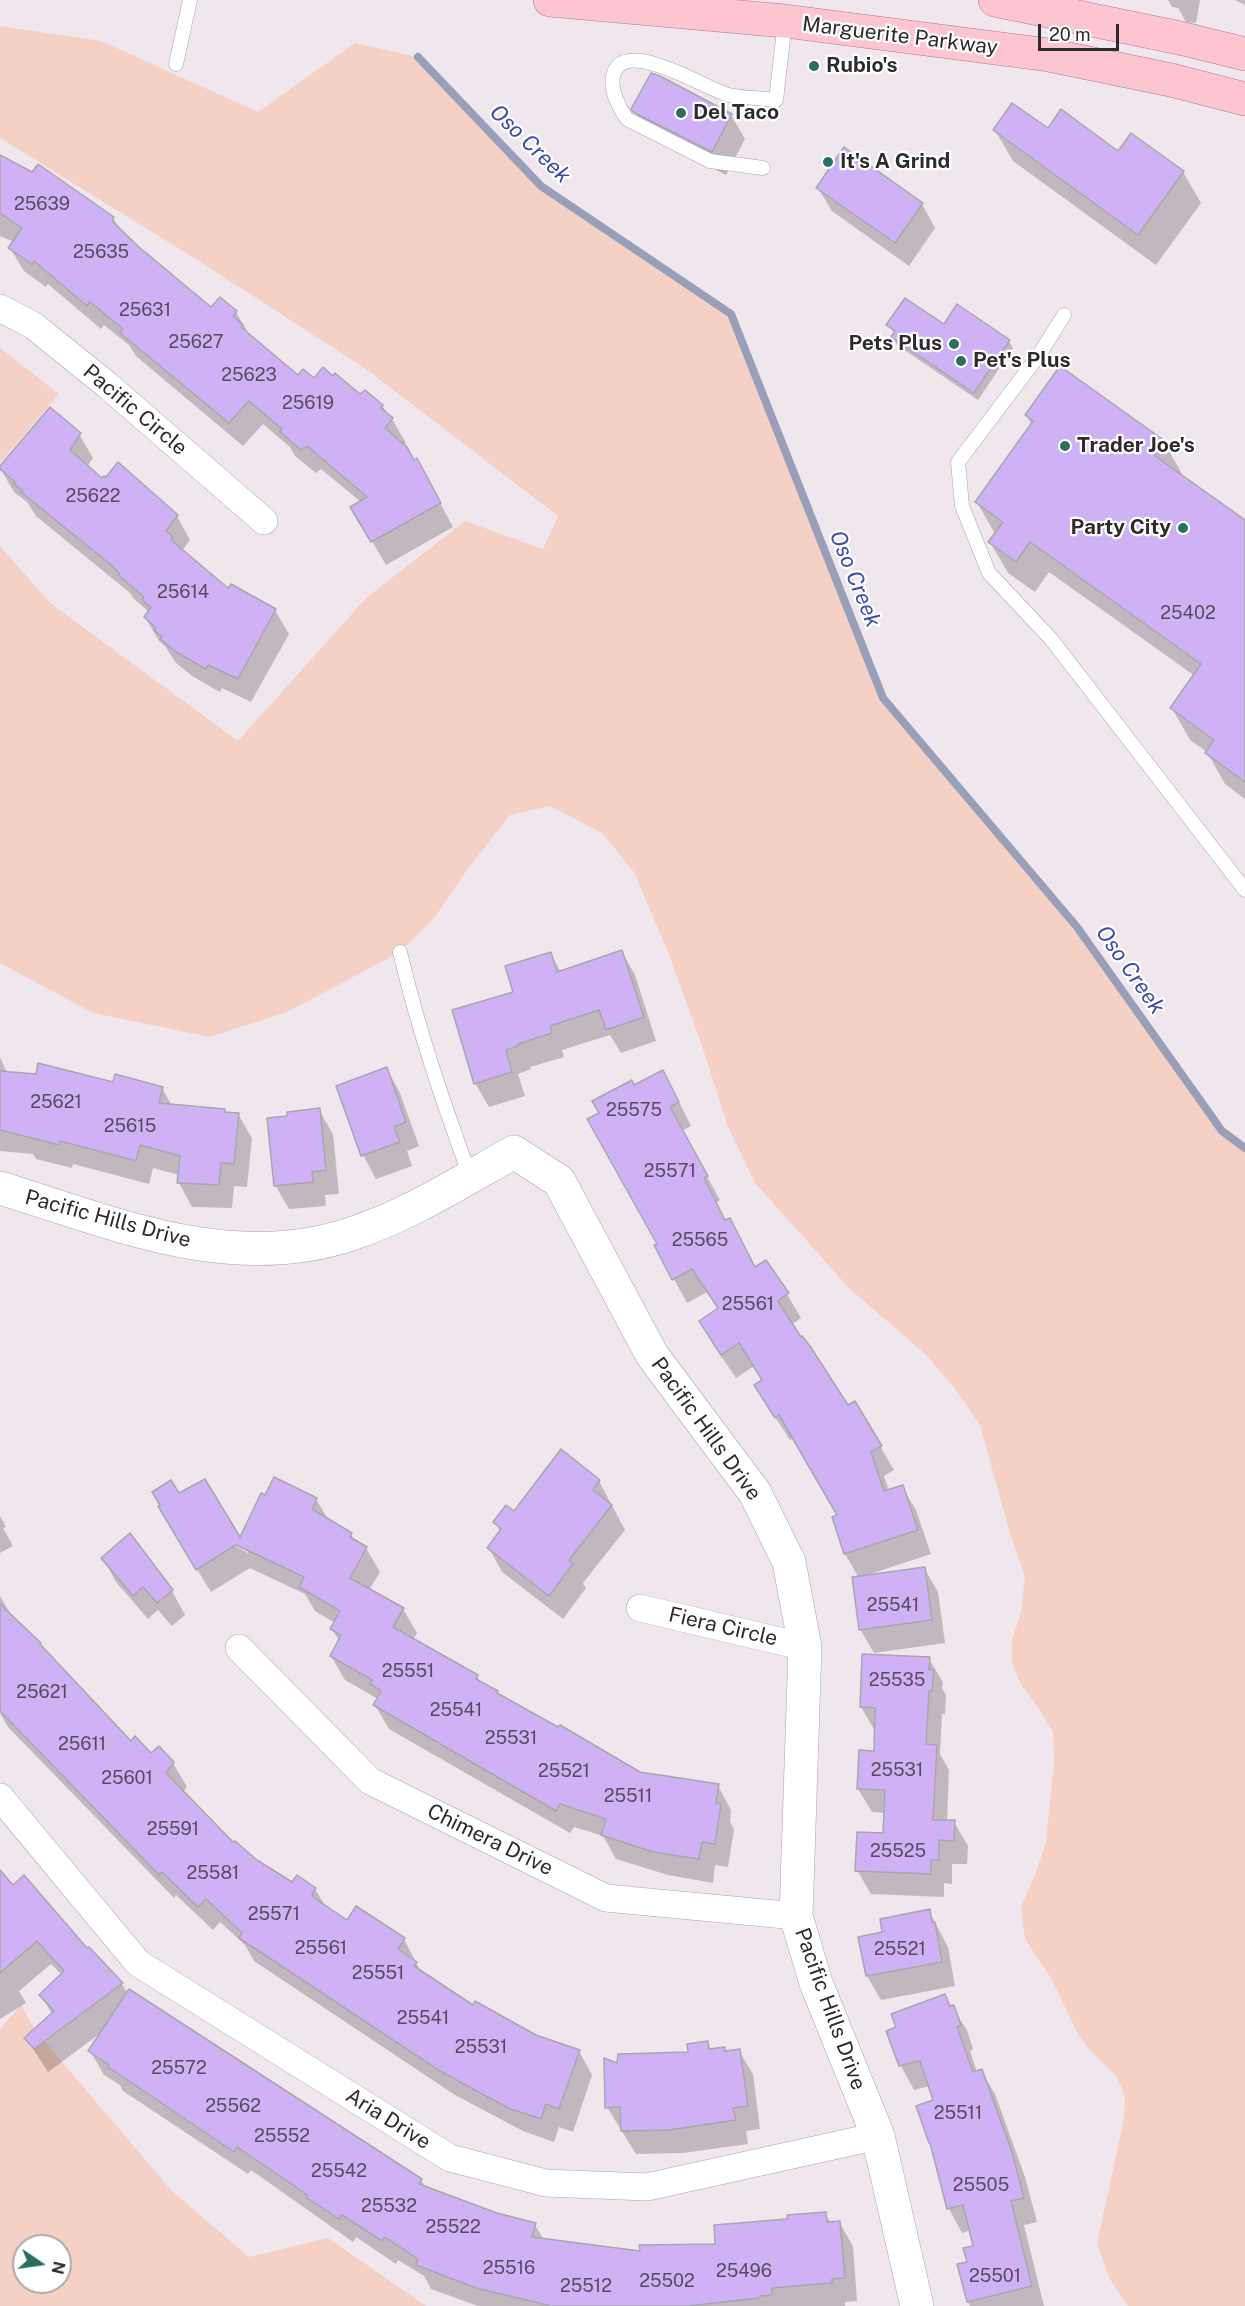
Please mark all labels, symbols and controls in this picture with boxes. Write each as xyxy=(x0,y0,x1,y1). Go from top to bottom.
street label: Marguerite Parkway xyxy=(801,11,999,61)
scale bar xyxy=(1041,12,1122,50)
text: 20 m xyxy=(1049,24,1091,45)
place label: Rubio's xyxy=(826,53,897,79)
marker: Rubio's xyxy=(807,59,821,73)
water label: Oso Creek xyxy=(484,99,576,189)
place label: Del Taco xyxy=(693,100,779,126)
marker: Del Taco xyxy=(674,106,688,120)
place label: It's A Grind xyxy=(840,149,950,175)
marker: It's A Grind xyxy=(821,155,835,169)
house number: 25639 xyxy=(14,193,70,215)
house number: 25635 xyxy=(73,241,129,263)
house number: 25631 xyxy=(119,299,171,321)
house number: 25627 xyxy=(169,331,223,353)
place label: Pets Plus xyxy=(848,331,942,357)
marker: Pets Plus xyxy=(947,337,961,351)
place label: Pet's Plus xyxy=(973,348,1071,374)
marker: Pet's Plus xyxy=(954,354,968,368)
street label: Pacific Circle xyxy=(78,359,192,461)
house number: 25623 xyxy=(221,364,277,386)
house number: 25619 xyxy=(282,392,334,414)
place label: Trader Joe's xyxy=(1077,433,1195,459)
marker: Trader Joe's xyxy=(1058,439,1072,453)
house number: 25622 xyxy=(66,485,120,507)
place label: Party City xyxy=(1071,515,1171,541)
marker: Party City xyxy=(1176,521,1190,535)
water label: Oso Creek xyxy=(824,527,886,631)
house number: 25614 xyxy=(157,581,209,603)
house number: 25402 xyxy=(1160,602,1216,624)
water label: Oso Creek xyxy=(1090,921,1170,1019)
house number: 25621 xyxy=(30,1091,82,1113)
house number: 25575 xyxy=(606,1099,662,1121)
house number: 25615 xyxy=(104,1115,156,1137)
house number: 25571 xyxy=(644,1160,696,1182)
street label: Pacific Hills Drive xyxy=(22,1185,194,1253)
house number: 25565 xyxy=(672,1229,728,1251)
house number: 25561 xyxy=(722,1293,774,1315)
street label: Pacific Hills Drive xyxy=(646,1353,766,1505)
house number: 25541 xyxy=(867,1594,919,1616)
street label: Fiera Circle xyxy=(666,1602,780,1652)
house number: 25551 xyxy=(382,1660,434,1682)
house number: 25535 xyxy=(869,1669,925,1691)
house number: 25621 xyxy=(16,1681,68,1703)
house number: 25541 xyxy=(430,1699,482,1721)
house number: 25531 xyxy=(485,1727,537,1749)
house number: 25611 xyxy=(58,1733,106,1755)
house number: 25531 xyxy=(871,1759,923,1781)
house number: 25521 xyxy=(538,1760,590,1782)
house number: 25601 xyxy=(101,1767,153,1789)
house number: 25511 xyxy=(604,1785,652,1807)
street label: Chimera Drive xyxy=(423,1799,557,1881)
house number: 25591 xyxy=(147,1818,199,1840)
house number: 25525 xyxy=(870,1840,926,1862)
house number: 25581 xyxy=(187,1862,239,1884)
house number: 25571 xyxy=(248,1903,300,1925)
street label: Pacific Hills Drive xyxy=(789,1924,871,2094)
house number: 25561 xyxy=(295,1937,347,1959)
house number: 25521 xyxy=(874,1938,926,1960)
house number: 25551 xyxy=(352,1962,404,1984)
house number: 25541 xyxy=(397,2007,449,2029)
house number: 25531 xyxy=(455,2036,507,2058)
house number: 25572 xyxy=(151,2057,207,2079)
street label: Aria Drive xyxy=(341,2083,435,2155)
house number: 25562 xyxy=(205,2095,261,2117)
house number: 25511 xyxy=(934,2102,982,2124)
house number: 25552 xyxy=(254,2125,310,2147)
house number: 25542 xyxy=(311,2160,367,2182)
house number: 25505 xyxy=(953,2174,1009,2196)
house number: 25532 xyxy=(361,2195,417,2217)
house number: 25522 xyxy=(425,2216,481,2238)
north arrow xyxy=(12,2234,72,2294)
house number: 25516 xyxy=(483,2257,535,2279)
text: N xyxy=(47,2259,69,2276)
house number: 25496 xyxy=(716,2260,772,2282)
house number: 25501 xyxy=(969,2265,1021,2287)
house number: 25502 xyxy=(639,2270,695,2292)
house number: 25512 xyxy=(560,2275,612,2297)

